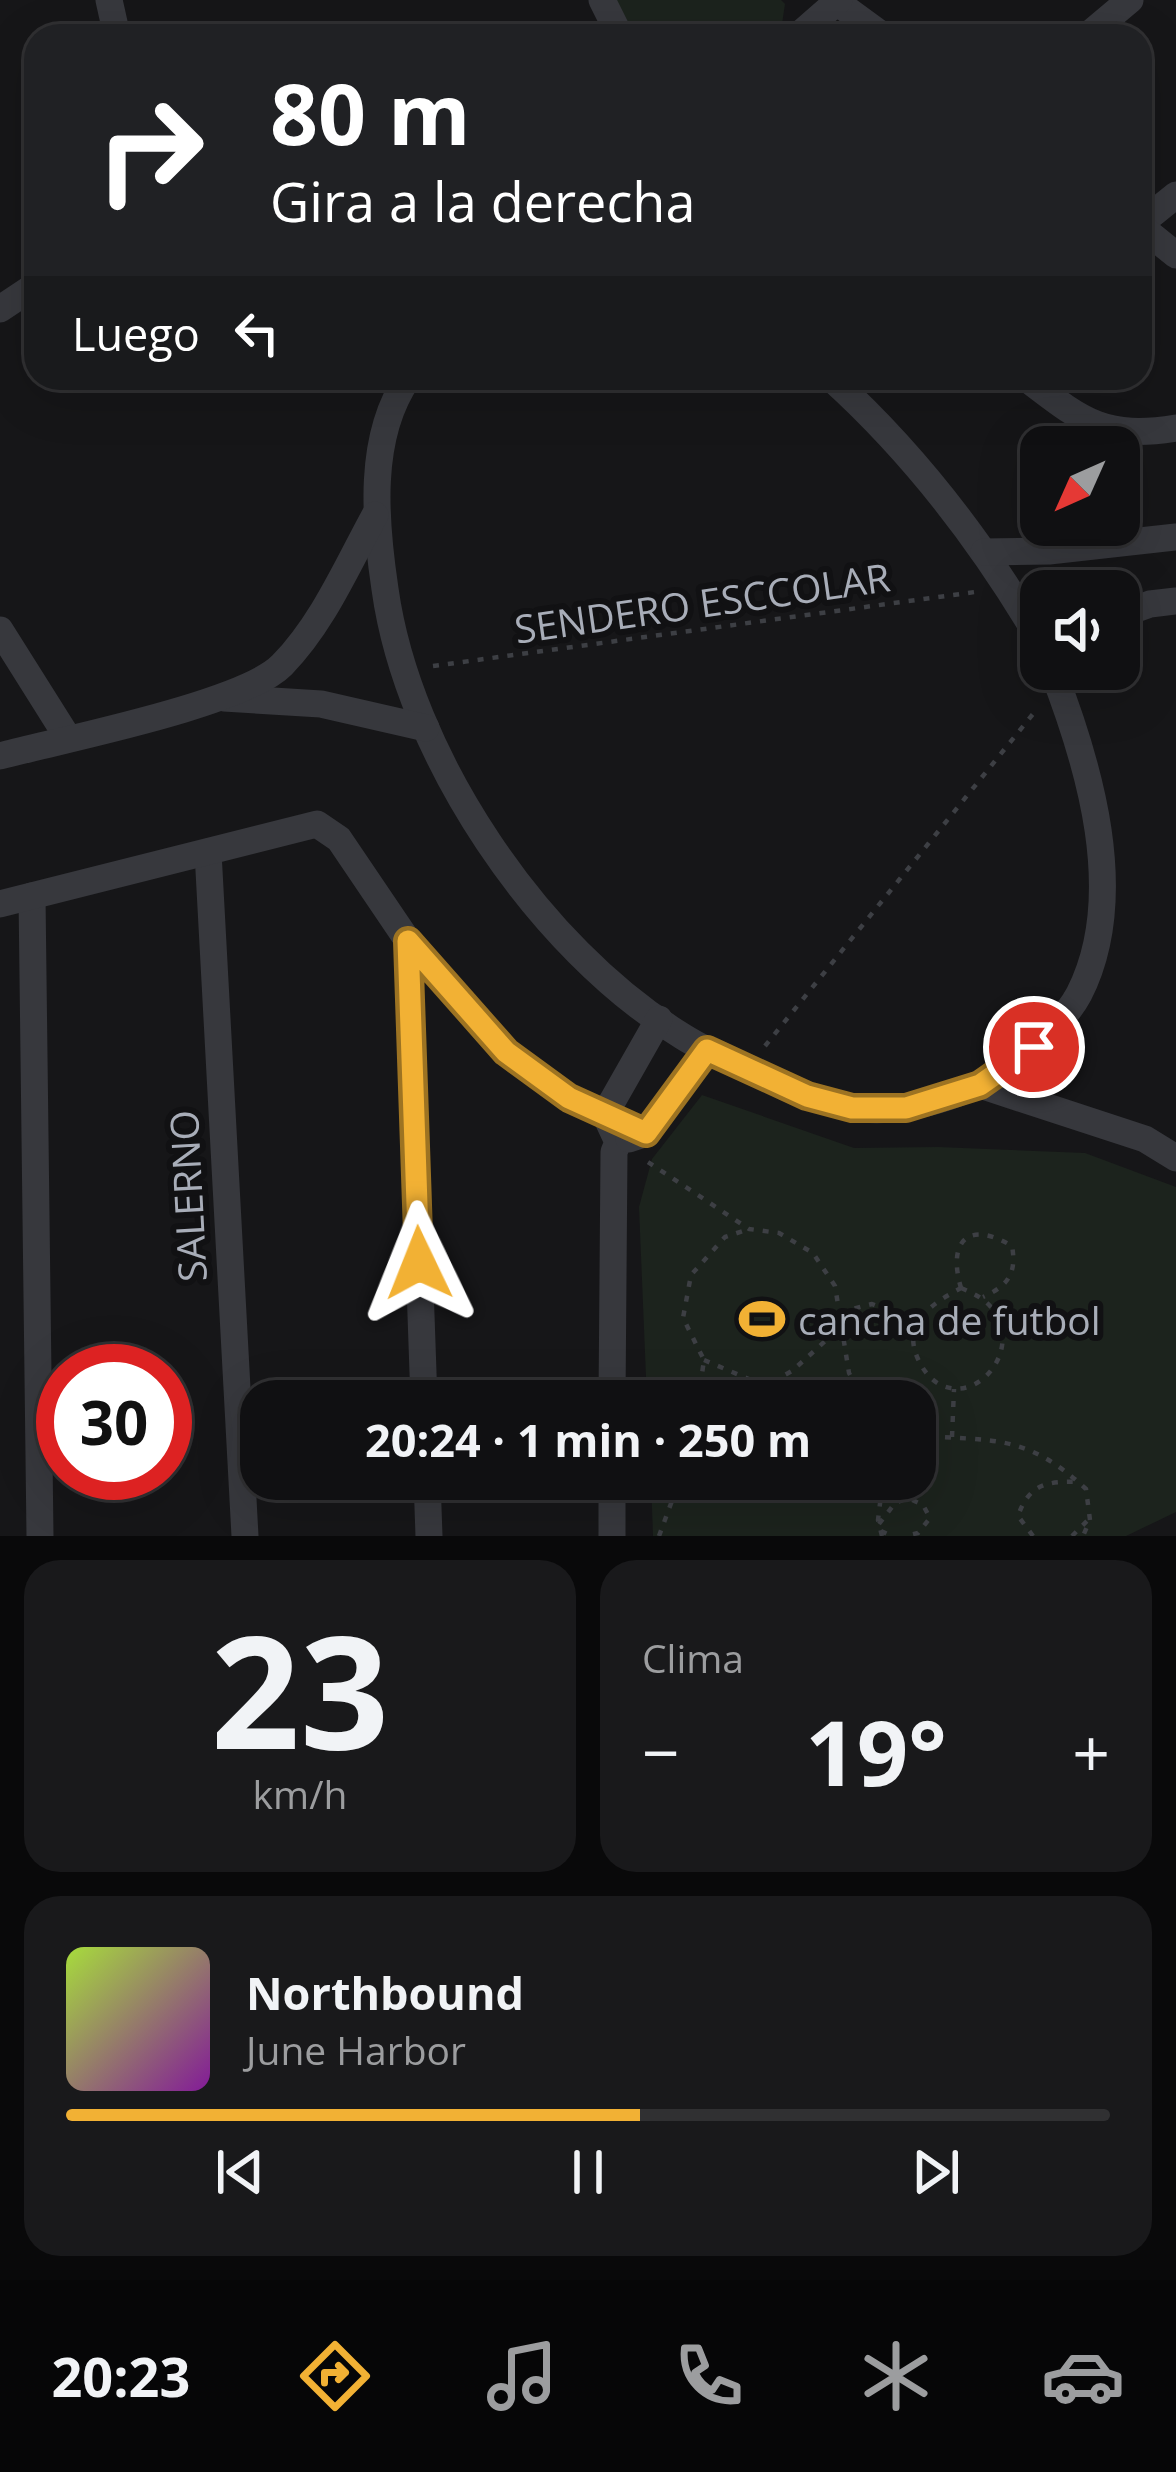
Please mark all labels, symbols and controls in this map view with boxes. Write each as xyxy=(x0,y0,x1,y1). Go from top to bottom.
text: 80 m xyxy=(270,55,470,170)
icon: right xyxy=(72,72,228,228)
text: Gira a la derecha xyxy=(270,164,695,238)
icon: left xyxy=(224,300,290,366)
text: Luego xyxy=(72,303,200,364)
north arrow xyxy=(1020,426,1140,546)
map controls xyxy=(1020,426,1140,690)
street label: SENDERO ESCCOLAR xyxy=(511,549,893,655)
button: sound xyxy=(1020,570,1140,690)
pin xyxy=(983,996,1085,1098)
icon: arrive xyxy=(1001,1014,1067,1080)
street label: SALERNO xyxy=(156,1109,218,1283)
position arrow xyxy=(356,1200,482,1326)
place label: cancha de futbol xyxy=(798,1293,1101,1346)
sports icon: cancha de futbol xyxy=(737,1294,787,1344)
speed limit sign: 30 xyxy=(36,1344,192,1500)
text: 20:24 · 1 min · 250 m xyxy=(365,1409,811,1470)
text: 23 xyxy=(211,1582,389,1795)
text: Clima xyxy=(642,1631,744,1684)
text: 19° xyxy=(805,1690,947,1812)
text: − xyxy=(642,1706,680,1796)
text: + xyxy=(1072,1706,1110,1796)
text: km/h xyxy=(253,1767,347,1820)
text: Northbound xyxy=(246,1962,524,2023)
text: June Harbor xyxy=(246,2023,466,2076)
icon: previous xyxy=(207,2139,273,2205)
icon: pause xyxy=(555,2139,621,2205)
icon: next xyxy=(903,2139,969,2205)
icon: directions xyxy=(293,2334,377,2418)
icon: music xyxy=(480,2334,564,2418)
icon: phone xyxy=(667,2334,751,2418)
icon: climate xyxy=(854,2334,938,2418)
icon: car xyxy=(1041,2334,1125,2418)
text: 20:23 xyxy=(51,2339,190,2413)

